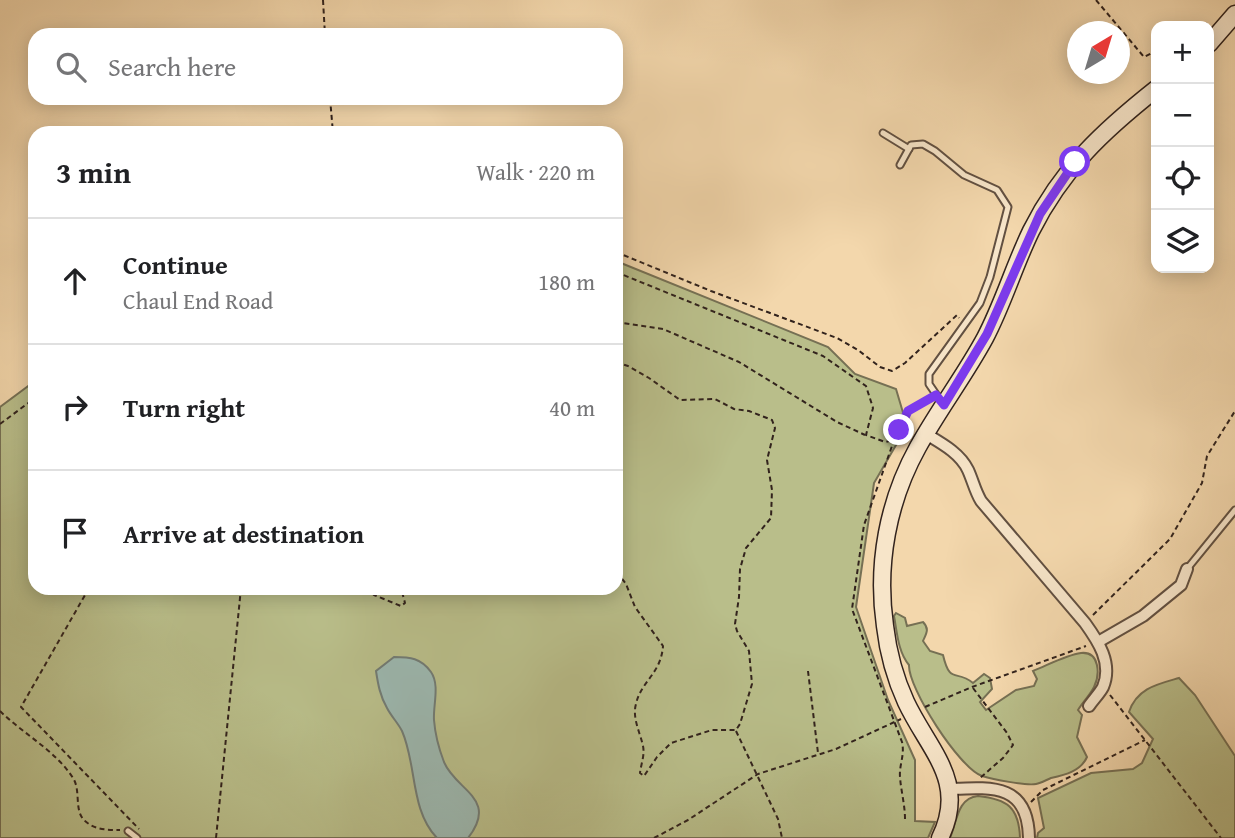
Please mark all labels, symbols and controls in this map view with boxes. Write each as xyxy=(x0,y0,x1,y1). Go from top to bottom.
north arrow xyxy=(1067,21,1130,84)
map controls xyxy=(1151,21,1214,273)
button: + xyxy=(1151,21,1214,84)
search box xyxy=(28,28,623,105)
text: Search here xyxy=(108,47,236,86)
icon: search xyxy=(52,48,90,86)
button: − xyxy=(1151,84,1214,147)
route start xyxy=(1059,146,1090,177)
button: locate xyxy=(1151,147,1214,210)
text: 3 min xyxy=(56,150,131,194)
text: Walk · 220 m xyxy=(476,155,595,188)
button: layers xyxy=(1151,210,1214,273)
text: Continue xyxy=(123,245,228,284)
icon: ahead xyxy=(56,262,94,300)
text: 180 m xyxy=(538,265,595,298)
text: Chaul End Road xyxy=(123,284,273,317)
icon: right xyxy=(56,388,94,426)
text: Turn right xyxy=(123,388,245,427)
text: 40 m xyxy=(549,391,595,424)
route end xyxy=(883,414,914,445)
icon: arrive xyxy=(56,514,94,552)
text: Arrive at destination xyxy=(123,514,364,553)

